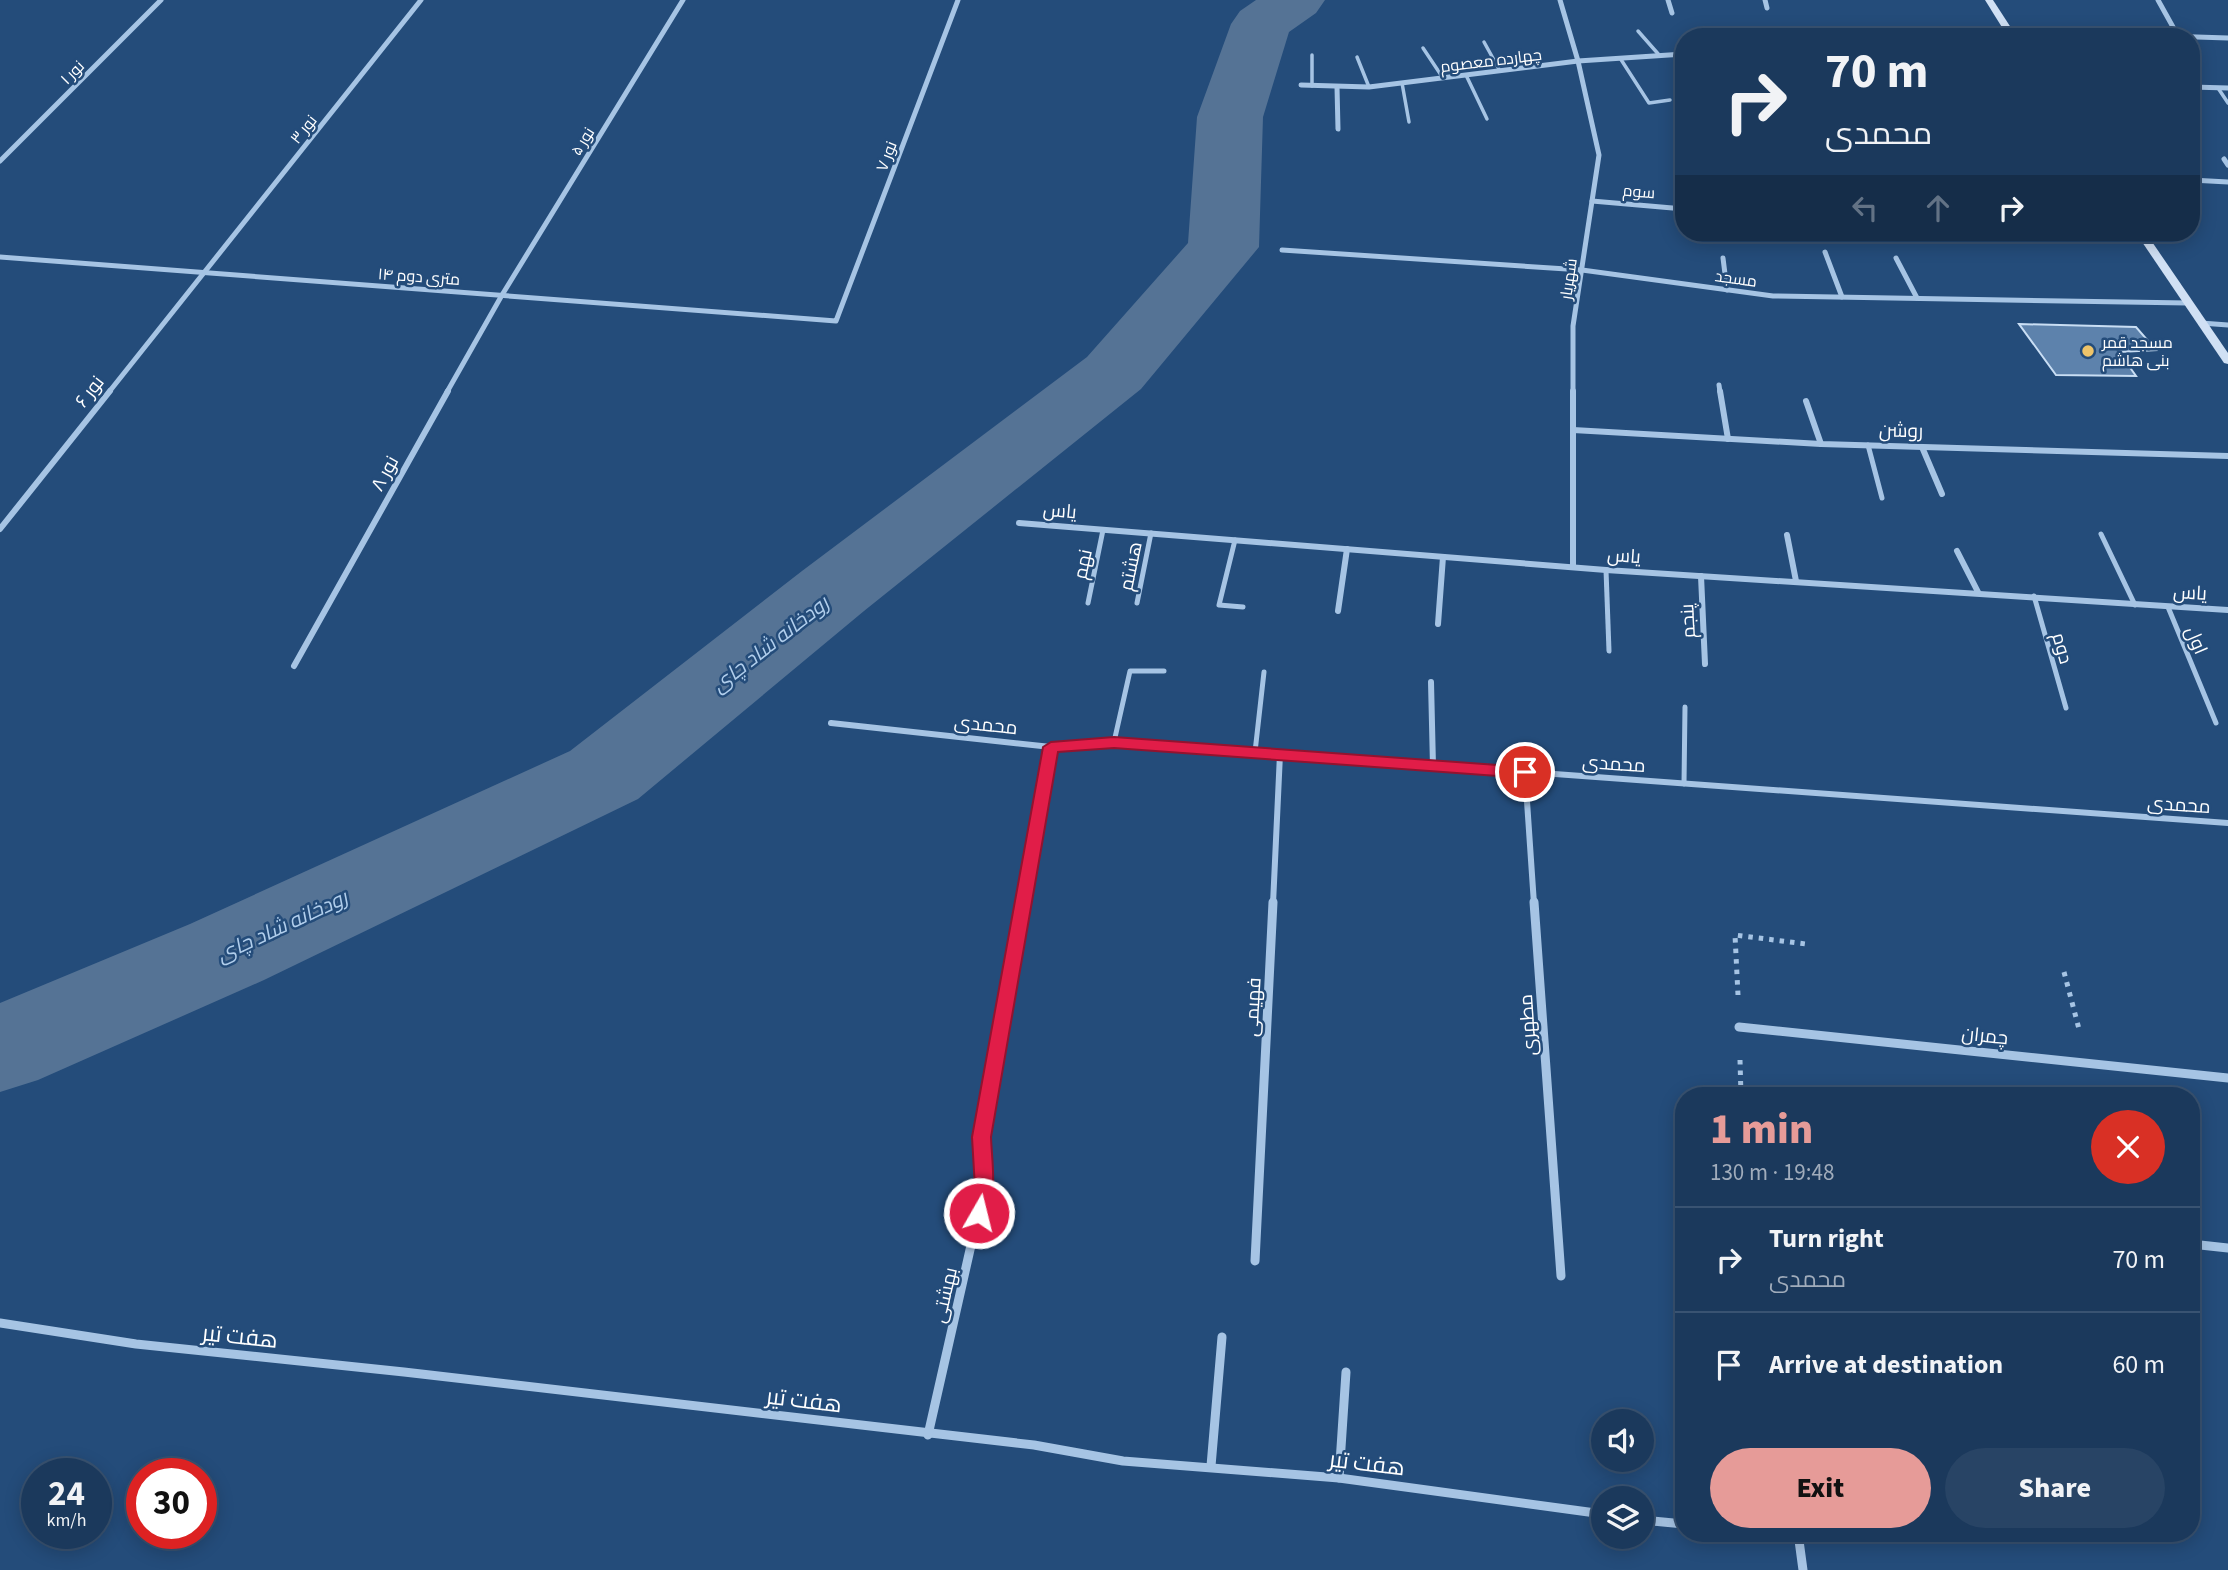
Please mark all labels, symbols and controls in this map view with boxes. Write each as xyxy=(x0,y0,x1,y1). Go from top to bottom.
text: 70 m xyxy=(1825,37,1929,107)
street label: چهارده معصوم xyxy=(1439,44,1543,78)
street label: نور ۱ xyxy=(56,56,90,90)
icon: right xyxy=(1710,56,1801,147)
street label: نور ۳ xyxy=(285,110,322,149)
text: محمدی xyxy=(1825,111,1932,157)
street label: نور ۵ xyxy=(566,123,600,160)
street label: نور ۷ xyxy=(871,138,903,175)
street label: سوم xyxy=(1622,180,1656,204)
icon: left xyxy=(1846,189,1884,227)
icon: ahead xyxy=(1919,189,1957,227)
icon: right xyxy=(1992,189,2030,227)
street label: شهریار xyxy=(1555,257,1583,302)
street label: ۱۴ متری دوم xyxy=(377,263,461,291)
street label: مسجد xyxy=(1713,265,1758,293)
place label: مسجد قمر بنی هاشم xyxy=(2101,332,2173,372)
marker: مسجد قمر بنی هاشم xyxy=(2080,343,2096,359)
street label: نور ۶ xyxy=(69,370,111,414)
street label: روشن xyxy=(1879,418,1923,445)
street label: نور ۸ xyxy=(365,451,406,496)
street label: یاس xyxy=(1042,497,1078,526)
street label: هشتم xyxy=(1113,539,1150,593)
street label: یاس xyxy=(1606,542,1642,571)
street label: نهم xyxy=(1067,547,1100,582)
street label: یاس xyxy=(2172,579,2207,608)
water label: رودخانه شاد چای xyxy=(705,588,836,699)
street label: پنجم xyxy=(1674,603,1703,639)
street label: اول xyxy=(2178,622,2214,659)
street label: دوم xyxy=(2044,630,2079,667)
street label: محمدی xyxy=(953,709,1019,742)
pin xyxy=(1495,742,1555,802)
street label: محمدی xyxy=(1581,749,1647,780)
icon: arrive xyxy=(1506,753,1544,791)
street label: محمدی xyxy=(2146,790,2212,821)
water label: رودخانه شاد چای xyxy=(212,882,354,969)
street label: فهیمی xyxy=(1238,977,1269,1037)
street label: مطهری xyxy=(1513,993,1544,1057)
street label: چمران xyxy=(1960,1021,2010,1052)
text: 1 min xyxy=(1710,1100,1813,1160)
button: close xyxy=(2091,1110,2165,1184)
text: 130 m · 19:48 xyxy=(1710,1156,1834,1189)
position arrow xyxy=(942,1176,1016,1250)
text: Turn right xyxy=(1769,1220,1884,1257)
icon: right xyxy=(1710,1241,1748,1279)
text: 70 m xyxy=(2112,1241,2165,1278)
text: محمدی xyxy=(1769,1263,1846,1296)
street label: بهشتی xyxy=(926,1265,965,1326)
street label: هفت تیر xyxy=(198,1316,280,1357)
icon: arrive xyxy=(1710,1346,1748,1384)
text: Arrive at destination xyxy=(1769,1346,2003,1383)
text: 60 m xyxy=(2112,1346,2165,1383)
street label: هفت تیر xyxy=(762,1379,844,1422)
map controls xyxy=(1591,1409,1654,1549)
button: sound xyxy=(1591,1409,1654,1472)
street label: هفت تیر xyxy=(1325,1442,1407,1485)
button: Exit xyxy=(1710,1448,1931,1528)
button: Share xyxy=(1945,1448,2165,1528)
speed limit sign: 30 xyxy=(126,1458,217,1549)
text: 24 xyxy=(48,1469,85,1519)
button: layers xyxy=(1591,1486,1654,1549)
text: km/h xyxy=(47,1508,86,1533)

